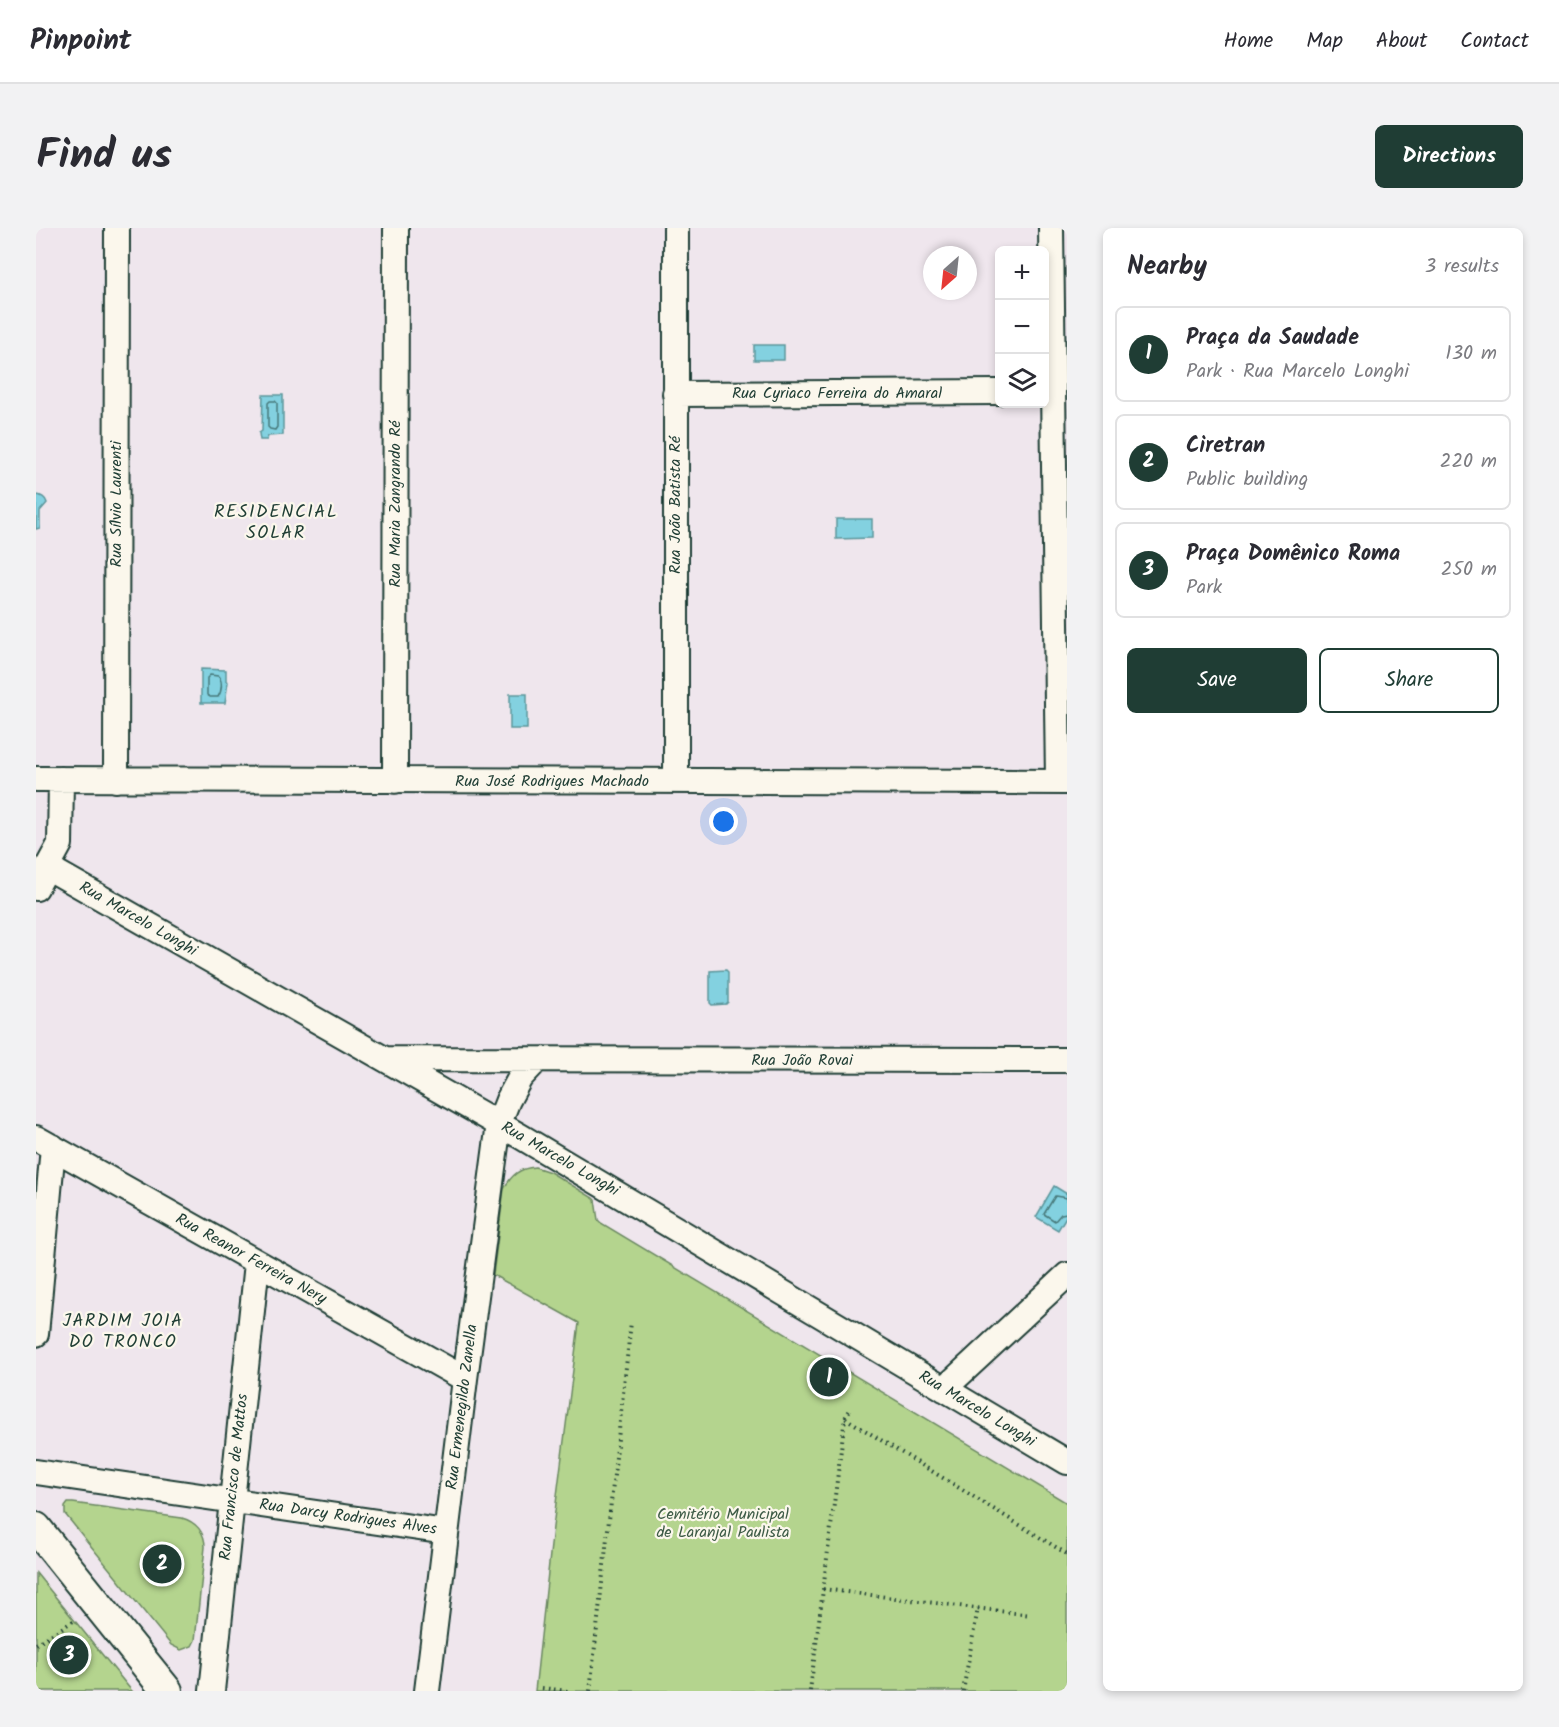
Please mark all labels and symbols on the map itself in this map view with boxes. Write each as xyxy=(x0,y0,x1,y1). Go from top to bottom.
north arrow xyxy=(923,246,977,300)
street label: Rua Cyriaco Ferreira do Amaral xyxy=(732,381,942,406)
street label: Rua Maria Zangrando Ré xyxy=(383,420,408,588)
street label: Rua João Batista Ré xyxy=(663,435,688,574)
street label: Rua Sílvio Laurenti xyxy=(104,440,129,567)
district label: RESIDENCIAL SOLAR xyxy=(214,498,338,548)
street label: Rua José Rodrigues Machado xyxy=(455,769,649,794)
your location xyxy=(709,807,738,836)
street label: Rua Marcelo Longhi xyxy=(74,875,203,964)
street label: Rua João Rovai xyxy=(751,1048,854,1073)
street label: Rua Marcelo Longhi xyxy=(496,1115,625,1204)
street label: Rua Reanor Ferreira Nery xyxy=(171,1207,332,1311)
district label: JARDIM JOIA DO TRONCO xyxy=(63,1307,183,1357)
street label: Rua Ermenegildo Zanella xyxy=(439,1323,485,1491)
pin: 1 xyxy=(810,1354,848,1400)
street label: Rua Marcelo Longhi xyxy=(914,1364,1041,1455)
street label: Rua Francisco de Mattos xyxy=(213,1392,255,1562)
street label: Rua Darcy Rodrigues Alves xyxy=(258,1492,439,1542)
park label: Cemitério Municipal de Laranjal Paulista xyxy=(656,1502,790,1545)
pin: 2 xyxy=(142,1542,182,1586)
pin: 3 xyxy=(50,1632,88,1678)

